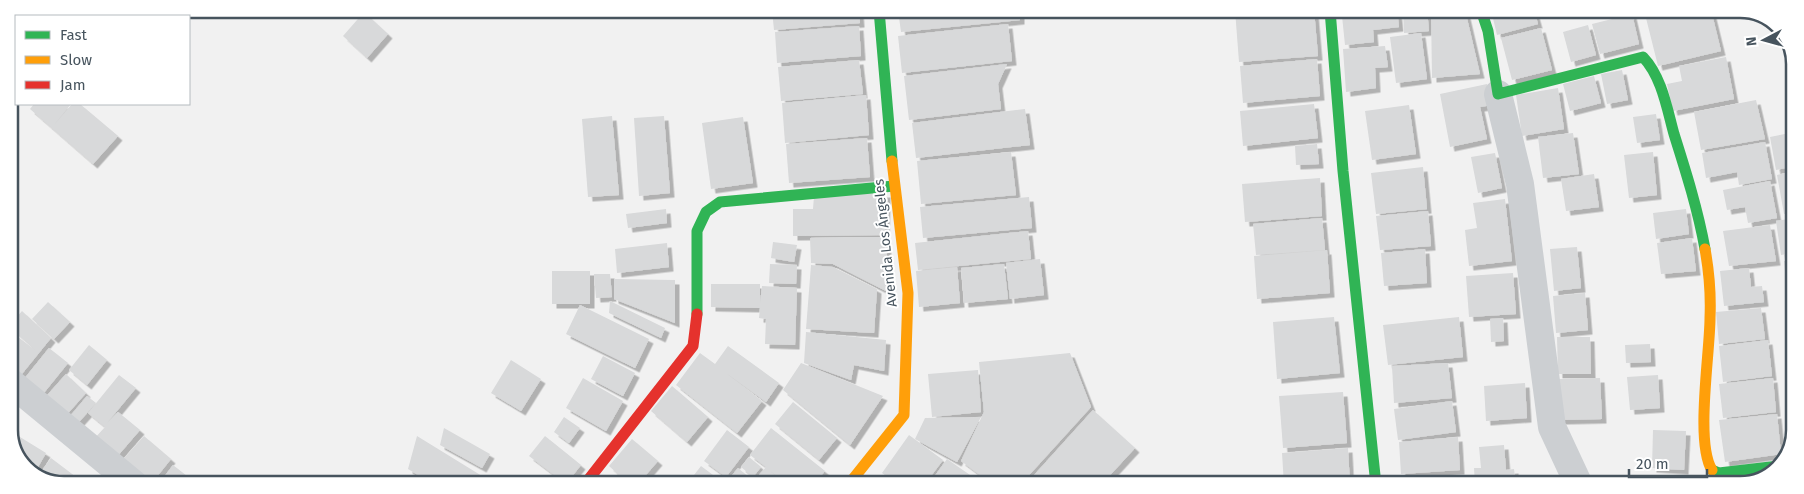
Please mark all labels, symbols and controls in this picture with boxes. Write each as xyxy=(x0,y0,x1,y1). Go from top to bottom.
legend xyxy=(15,15,190,105)
north arrow xyxy=(1739,15,1789,65)
text: Fast xyxy=(60,26,87,44)
text: N xyxy=(1743,36,1761,47)
text: Slow xyxy=(60,51,92,69)
text: Jam xyxy=(60,76,86,94)
street label: Avenida Los Ángeles xyxy=(869,178,901,308)
scale bar xyxy=(1629,446,1706,478)
text: 20 m xyxy=(1636,455,1669,473)

